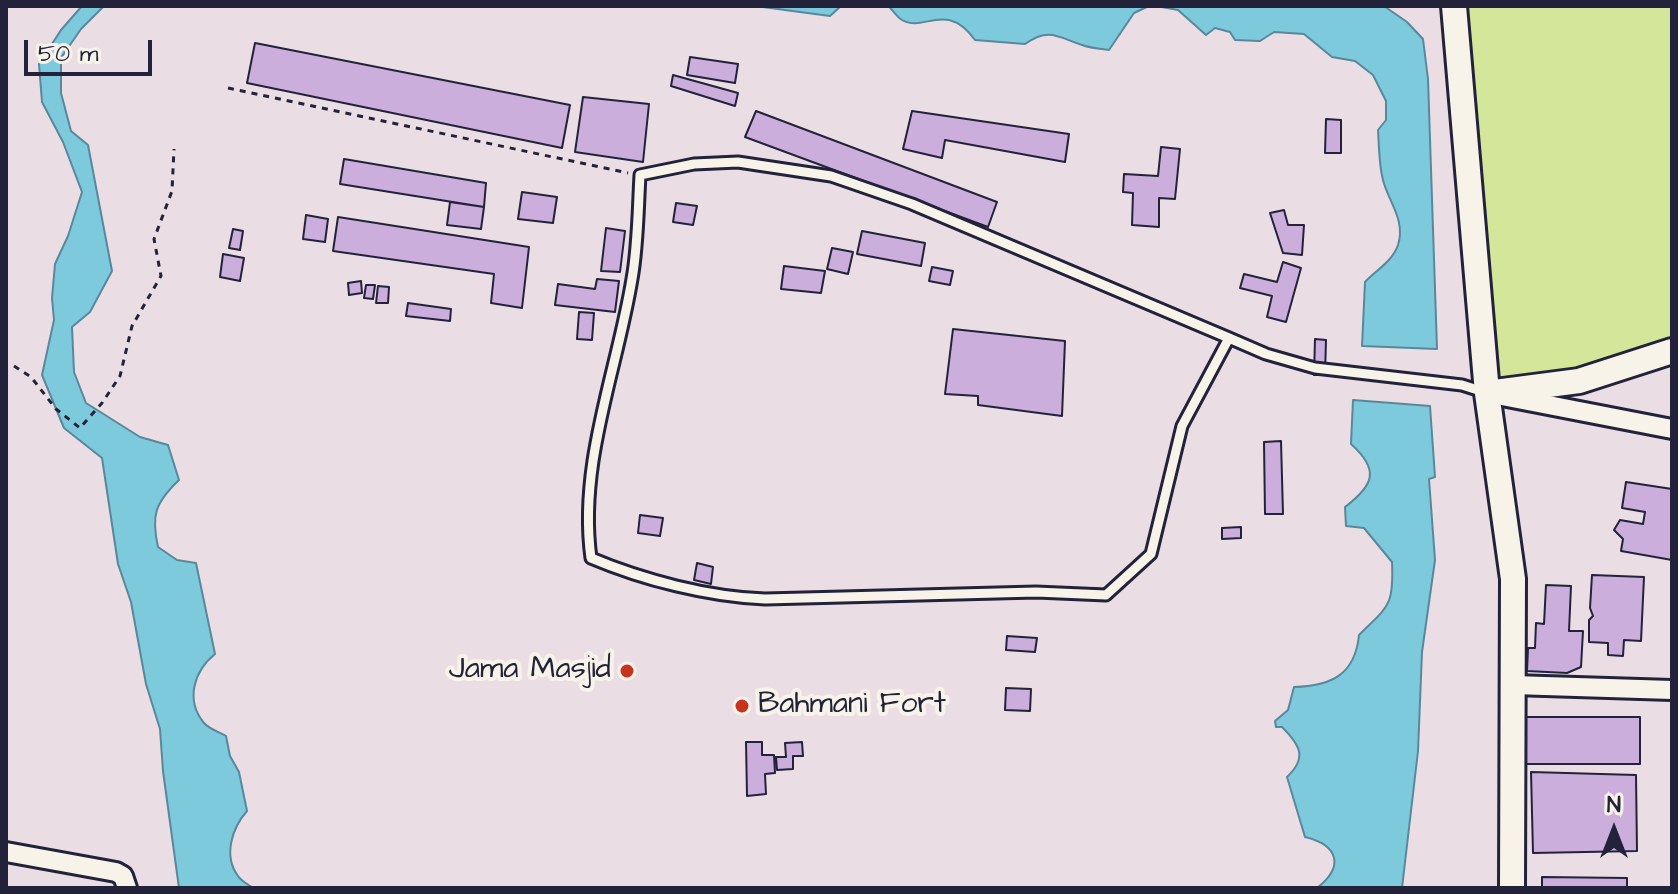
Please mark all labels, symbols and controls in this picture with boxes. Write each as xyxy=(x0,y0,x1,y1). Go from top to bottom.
scale bar xyxy=(28,24,156,74)
text: 50 m xyxy=(38,37,98,71)
place label: Jama Masjid xyxy=(449,653,611,689)
marker: Jama Masjid xyxy=(618,662,636,680)
place label: Bahmani Fort xyxy=(758,688,946,724)
marker: Bahmani Fort xyxy=(733,697,751,715)
north arrow xyxy=(1574,790,1654,870)
text: N xyxy=(1607,790,1621,821)

